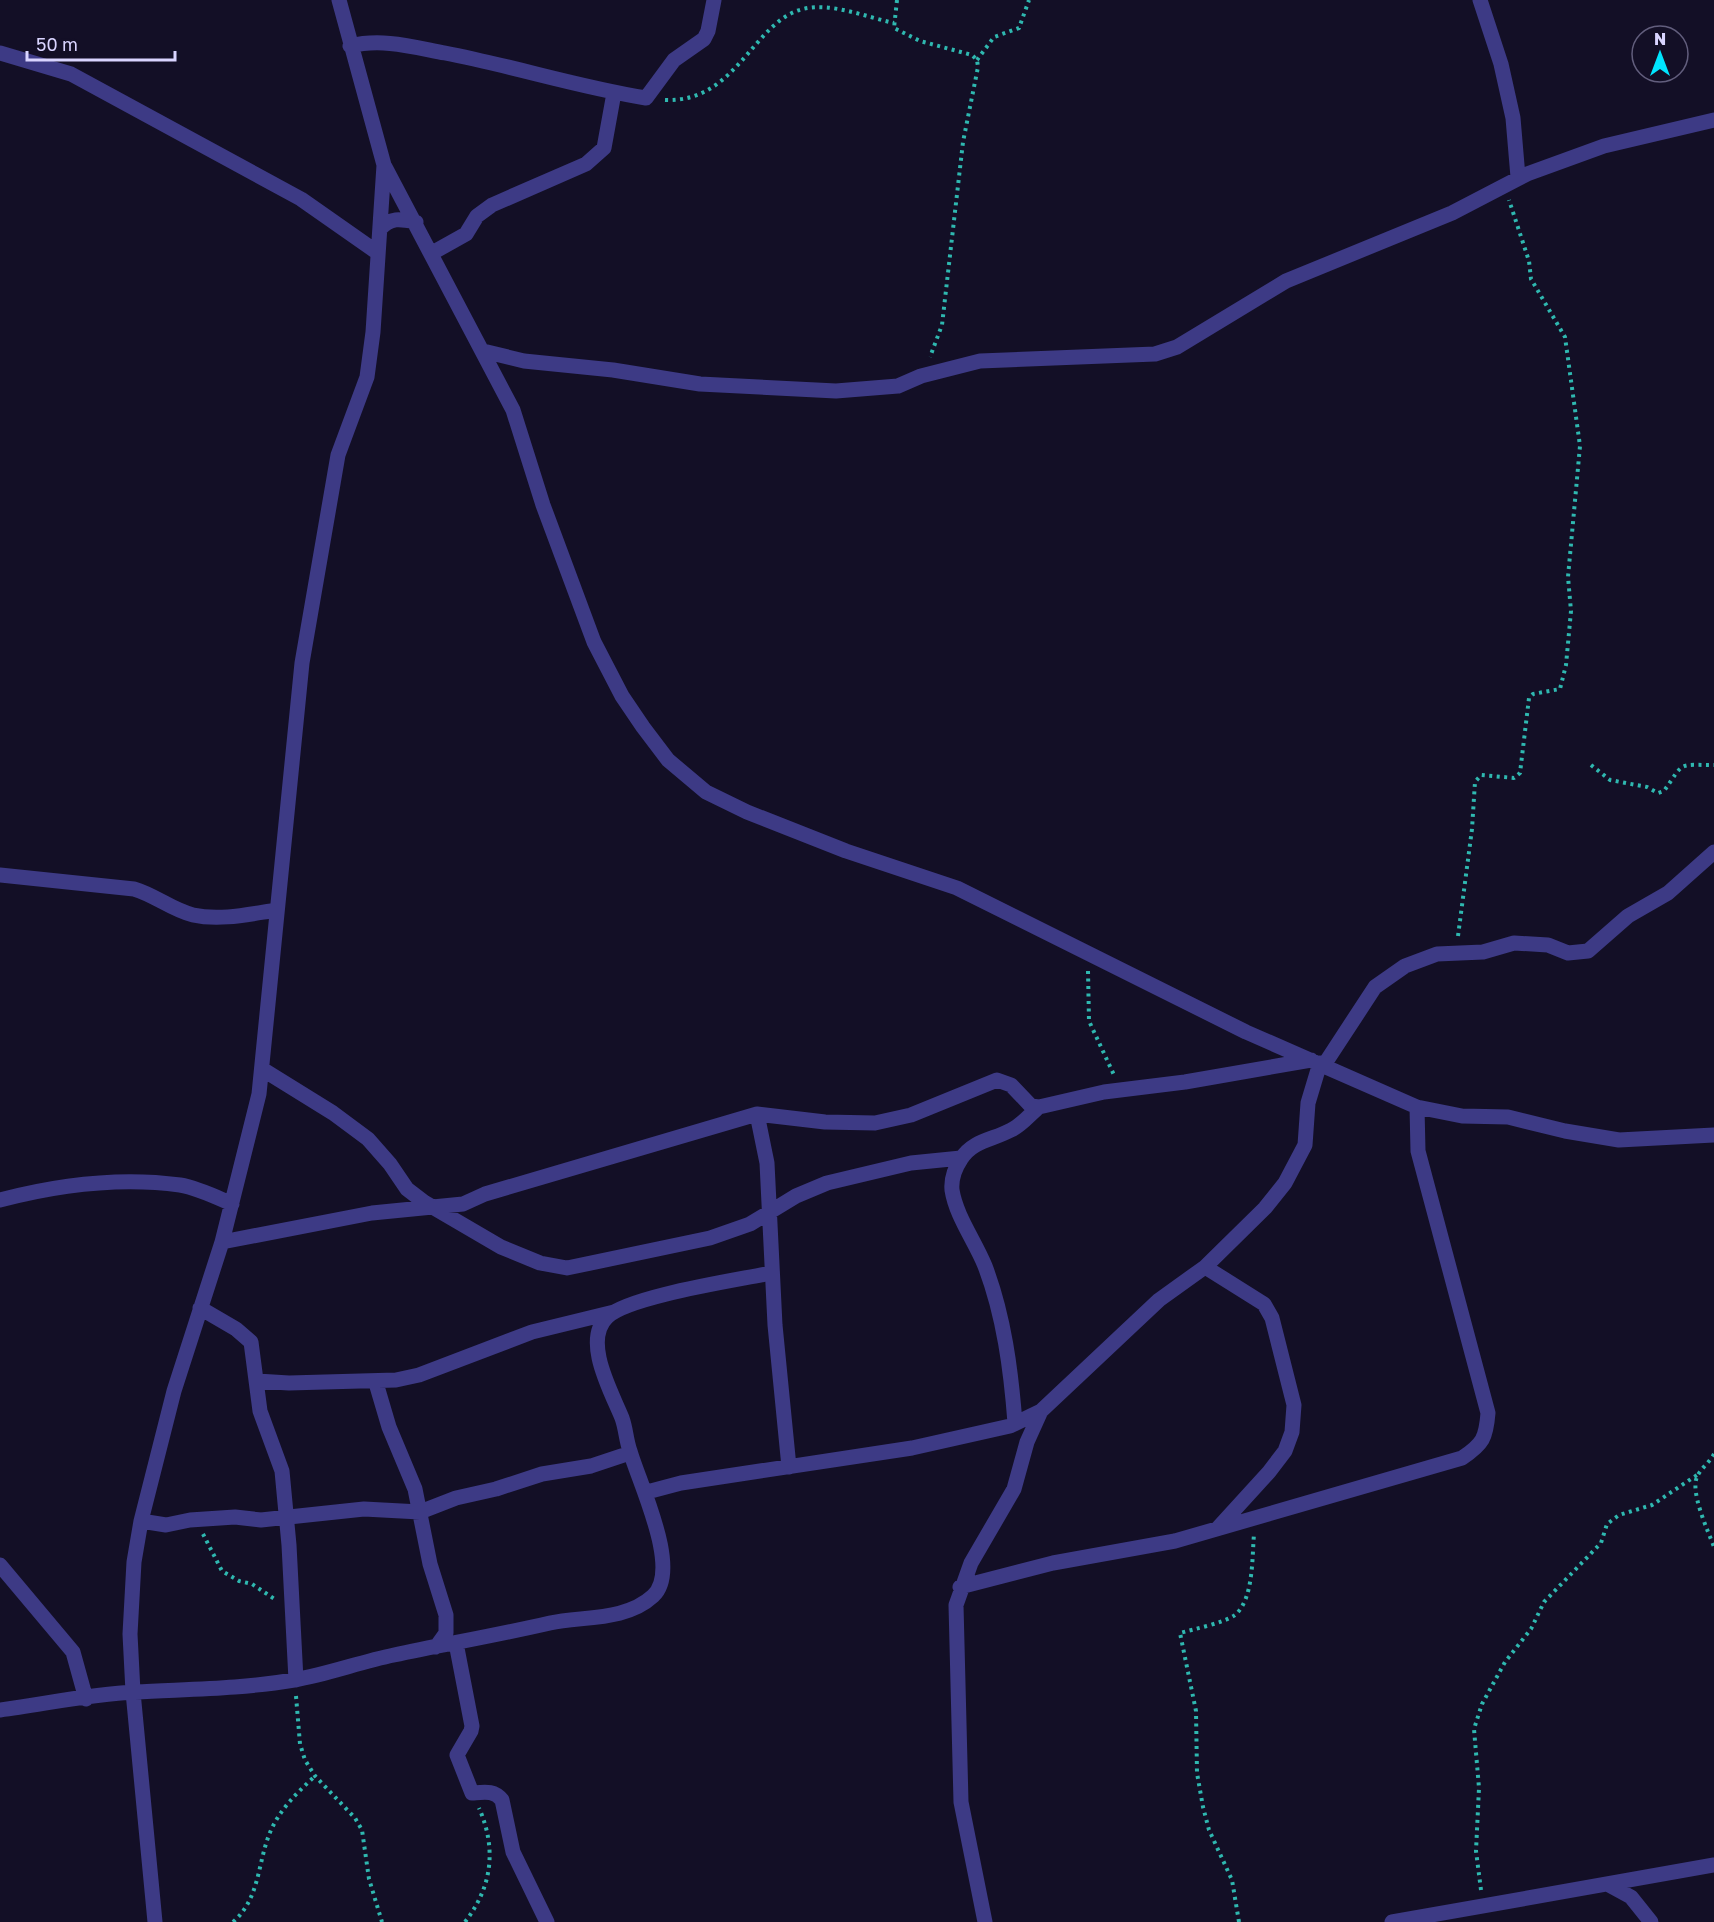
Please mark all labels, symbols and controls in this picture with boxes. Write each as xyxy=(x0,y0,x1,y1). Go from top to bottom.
scale bar xyxy=(27,24,176,62)
north arrow xyxy=(1630,24,1690,84)
text: N xyxy=(1654,29,1666,49)
text: 50 m xyxy=(36,33,78,55)

